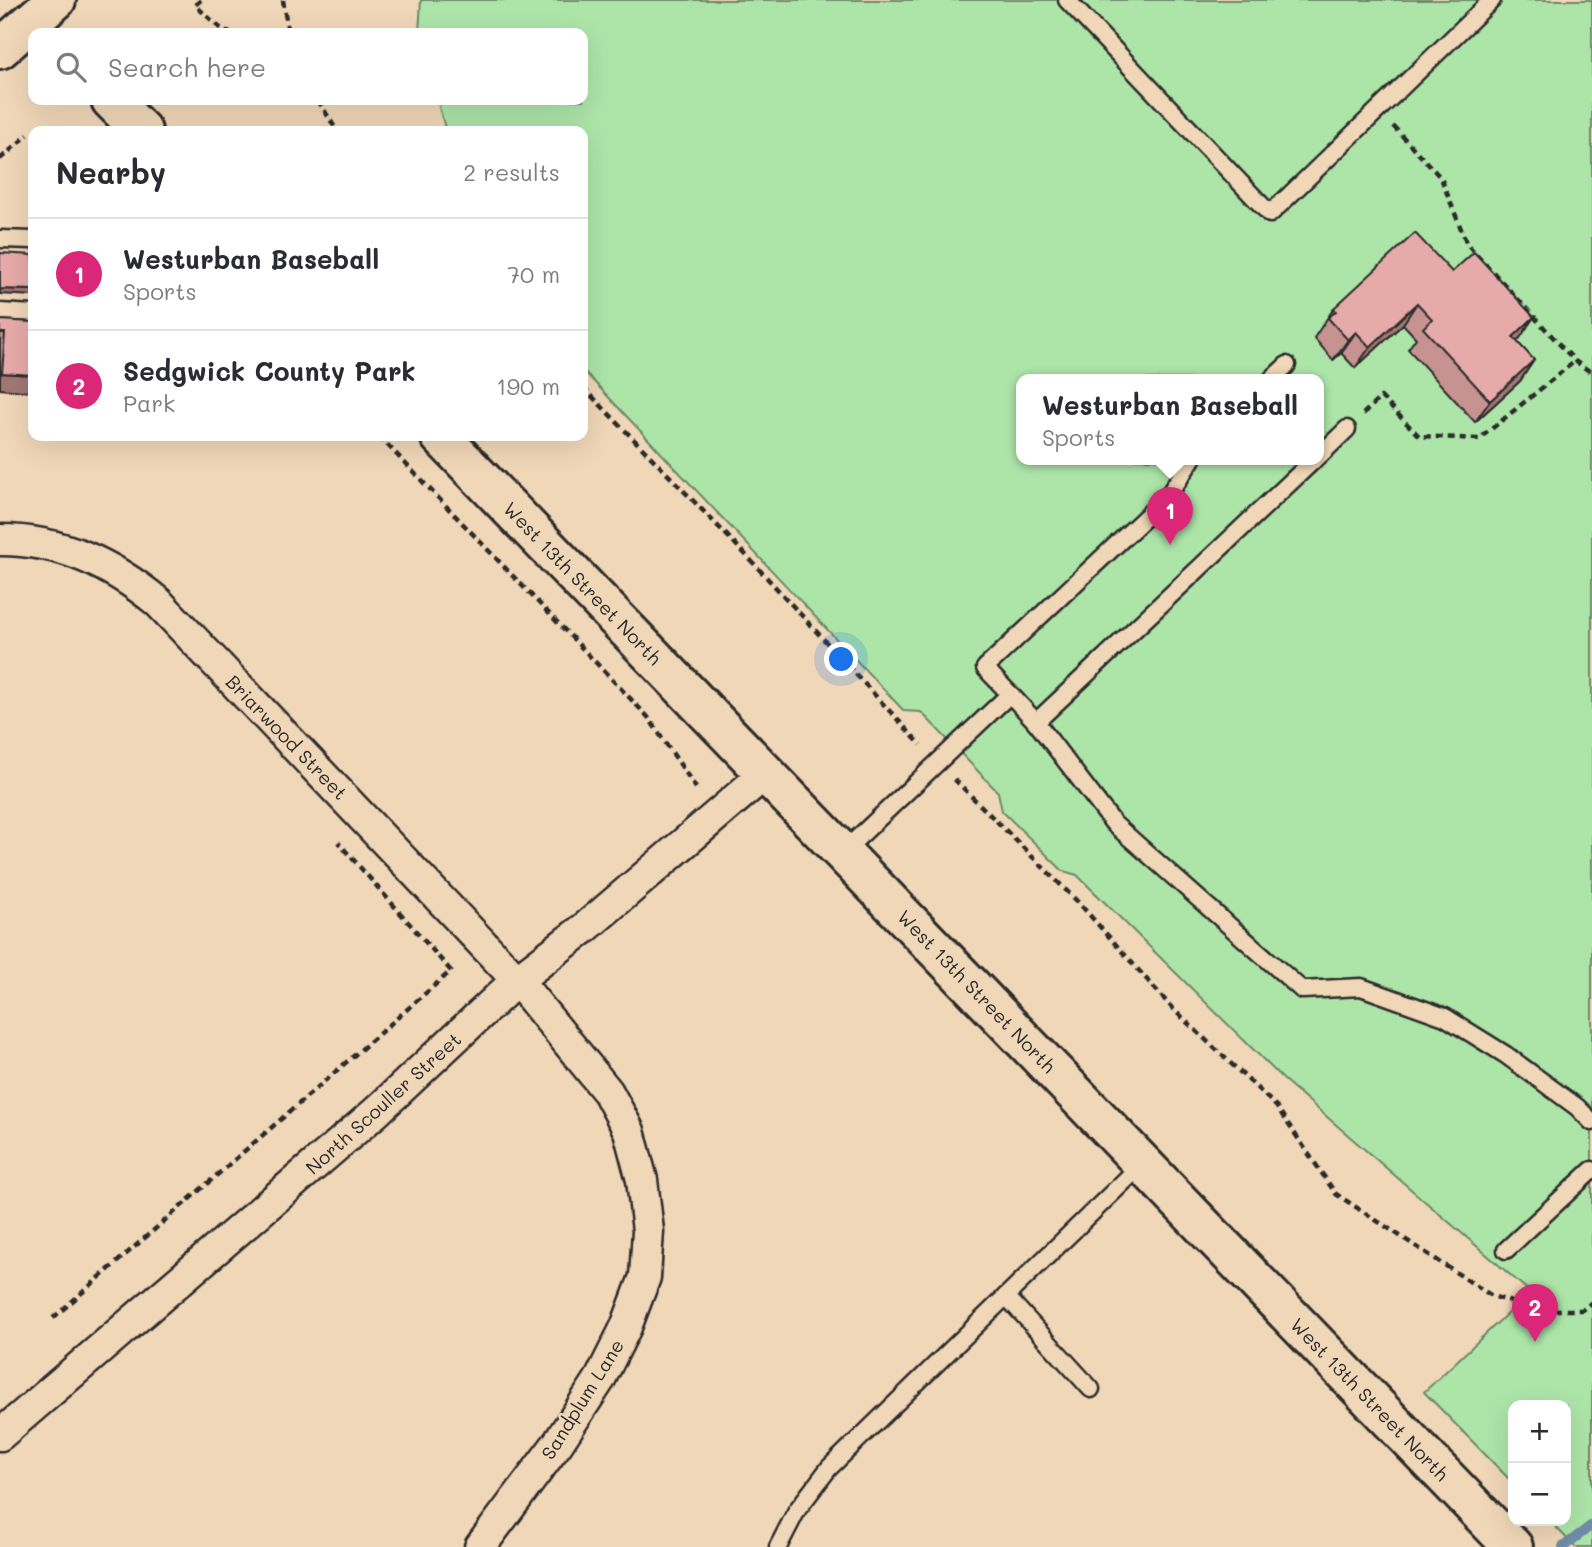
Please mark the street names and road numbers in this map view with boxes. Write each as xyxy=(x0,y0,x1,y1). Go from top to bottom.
street label: West 13th Street North xyxy=(499,496,667,670)
street label: Briarwood Street xyxy=(221,669,353,805)
street label: West 13th Street North xyxy=(893,904,1061,1078)
street label: North Scouller Street xyxy=(300,1026,466,1180)
street label: West 13th Street North xyxy=(1286,1312,1454,1486)
street label: Sandplum Lane xyxy=(535,1334,629,1464)

